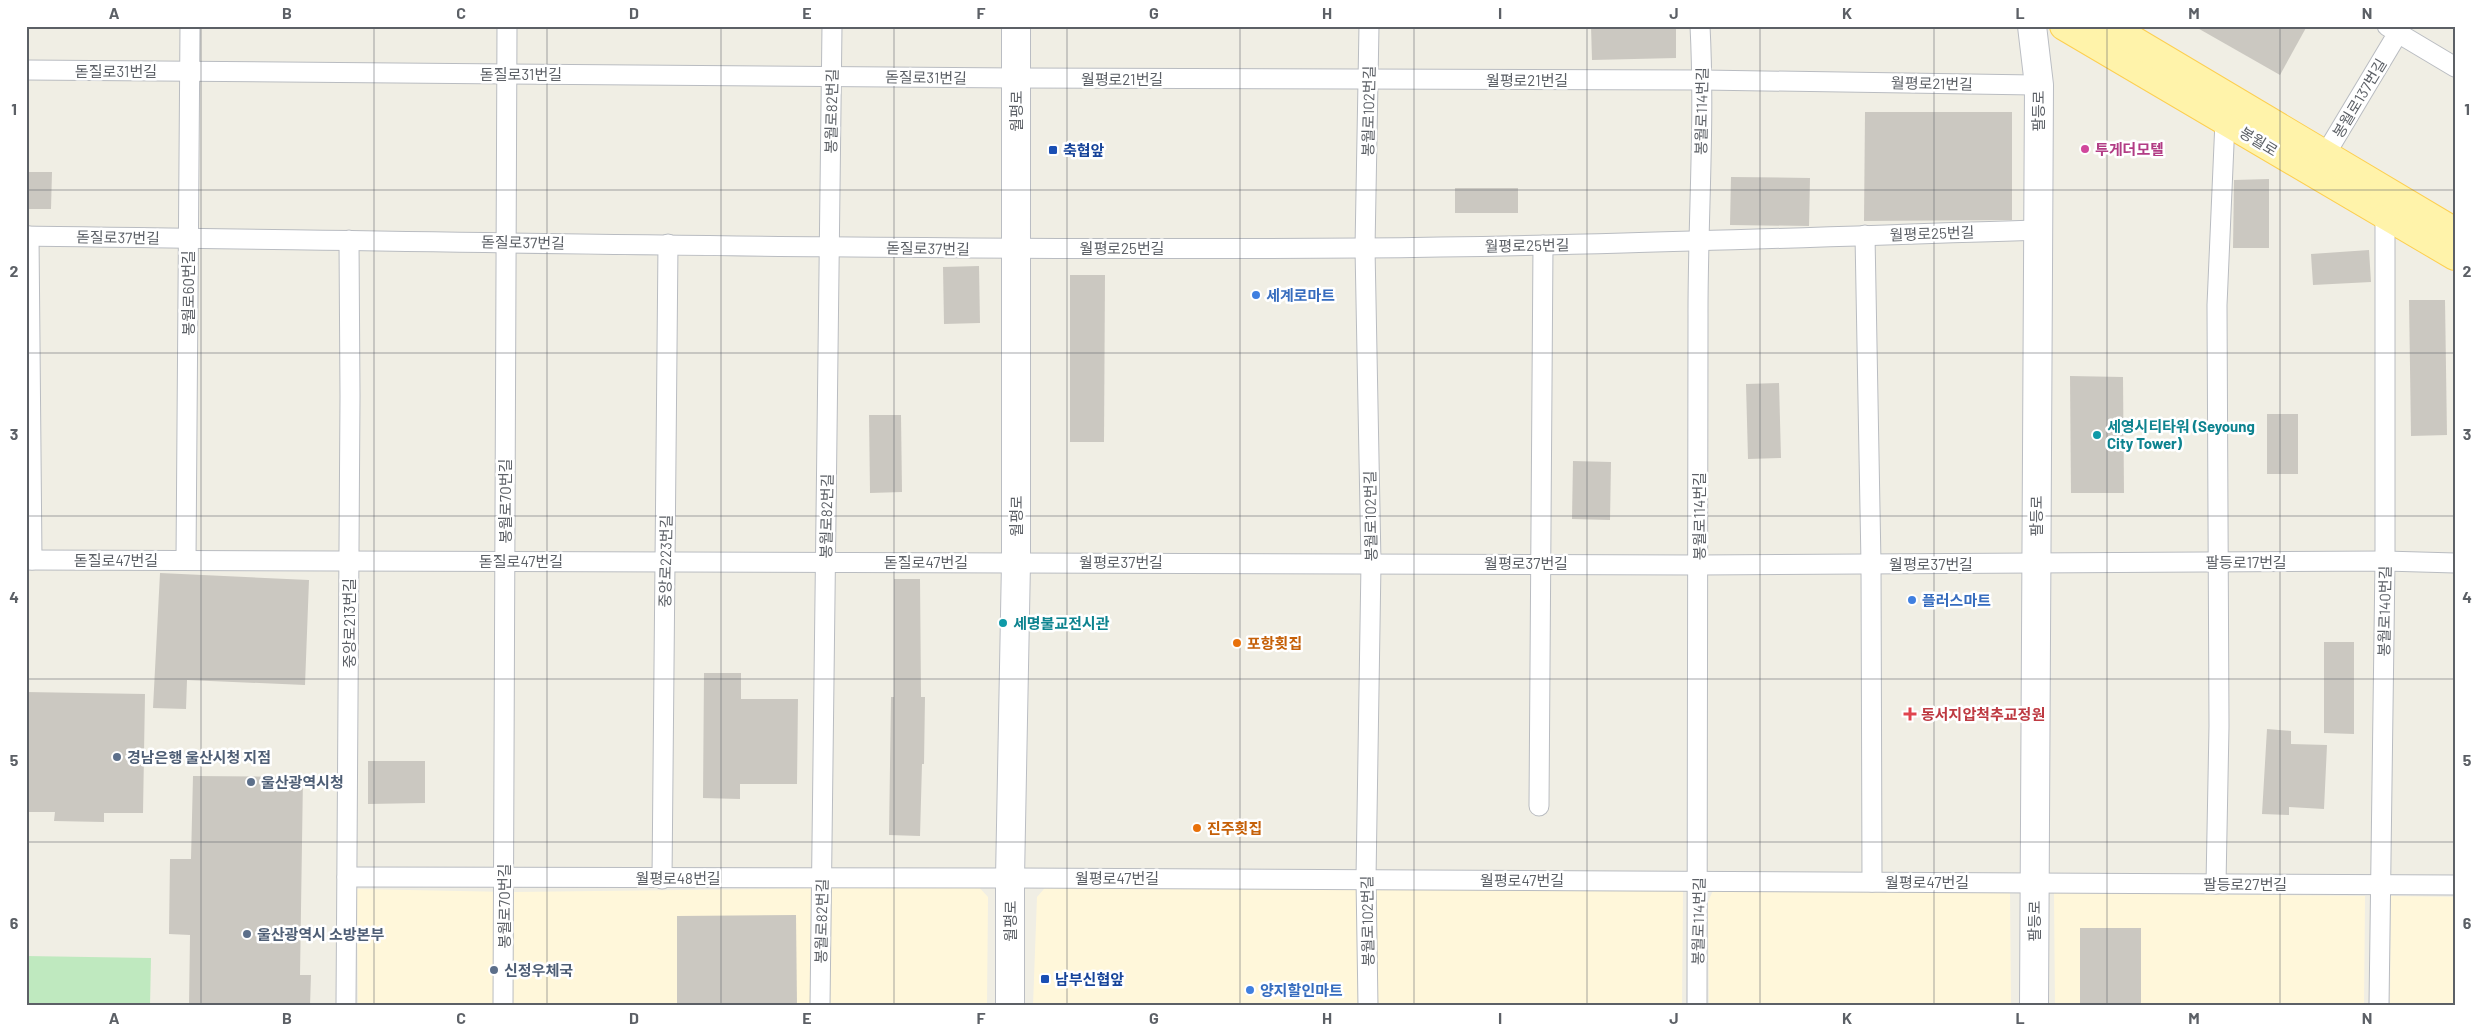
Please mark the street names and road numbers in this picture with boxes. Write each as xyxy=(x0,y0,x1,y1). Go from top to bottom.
street label: 봉월로137번길 xyxy=(2328,55,2390,141)
street label: 돋질로31번길 xyxy=(75,62,157,80)
street label: 돋질로31번길 xyxy=(480,65,562,83)
street label: 봉월로102번길 xyxy=(1358,65,1378,157)
street label: 돋질로31번길 xyxy=(885,67,967,87)
street label: 봉월로114번길 xyxy=(1691,67,1711,155)
street label: 봉월로82번길 xyxy=(821,68,841,154)
street label: 월평로21번길 xyxy=(1081,70,1163,88)
street label: 월평로21번길 xyxy=(1486,71,1568,89)
street label: 월평로21번길 xyxy=(1891,73,1973,93)
street label: 월평로 xyxy=(1007,90,1025,132)
street label: 팔등로 xyxy=(2029,90,2047,132)
street label: 봉월로 xyxy=(2237,123,2281,159)
street label: 월평로25번길 xyxy=(1889,223,1975,243)
street label: 돋질로37번길 xyxy=(76,227,160,247)
street label: 돋질로37번길 xyxy=(481,232,565,252)
street label: 월평로25번길 xyxy=(1484,235,1570,255)
street label: 돋질로37번길 xyxy=(886,238,970,258)
street label: 월평로25번길 xyxy=(1080,239,1164,257)
street label: 봉월로60번길 xyxy=(179,250,197,336)
street label: 봉월로70번길 xyxy=(496,459,514,543)
street label: 봉월로102번길 xyxy=(1360,470,1380,562)
street label: 봉월로114번길 xyxy=(1690,472,1708,560)
street label: 봉월로82번길 xyxy=(816,473,836,559)
street label: 월평로 xyxy=(1007,495,1025,537)
street label: 팔등로 xyxy=(2027,495,2045,537)
street label: 중앙로223번길 xyxy=(655,514,675,608)
street label: 돋질로47번길 xyxy=(74,551,158,569)
street label: 돋질로47번길 xyxy=(479,552,563,570)
street label: 돋질로47번길 xyxy=(884,553,968,571)
street label: 월평로37번길 xyxy=(1079,553,1163,571)
street label: 팔등로17번길 xyxy=(2205,553,2287,571)
street label: 월평로37번길 xyxy=(1484,554,1568,572)
street label: 월평로37번길 xyxy=(1889,555,1973,573)
street label: 봉월로140번길 xyxy=(2374,565,2394,657)
street label: 중앙로213번길 xyxy=(340,578,358,668)
street label: 봉월로70번길 xyxy=(495,864,513,948)
street label: 월평로48번길 xyxy=(635,869,721,887)
street label: 월평로47번길 xyxy=(1075,869,1159,887)
street label: 월평로47번길 xyxy=(1480,871,1564,889)
street label: 월평로47번길 xyxy=(1885,873,1969,891)
street label: 봉월로102번길 xyxy=(1357,875,1377,967)
street label: 팔등로27번길 xyxy=(2203,875,2287,893)
street label: 봉월로114번길 xyxy=(1688,877,1708,965)
street label: 봉월로82번길 xyxy=(811,878,831,964)
street label: 월평로 xyxy=(1001,900,1019,942)
street label: 팔등로 xyxy=(2025,900,2043,942)

